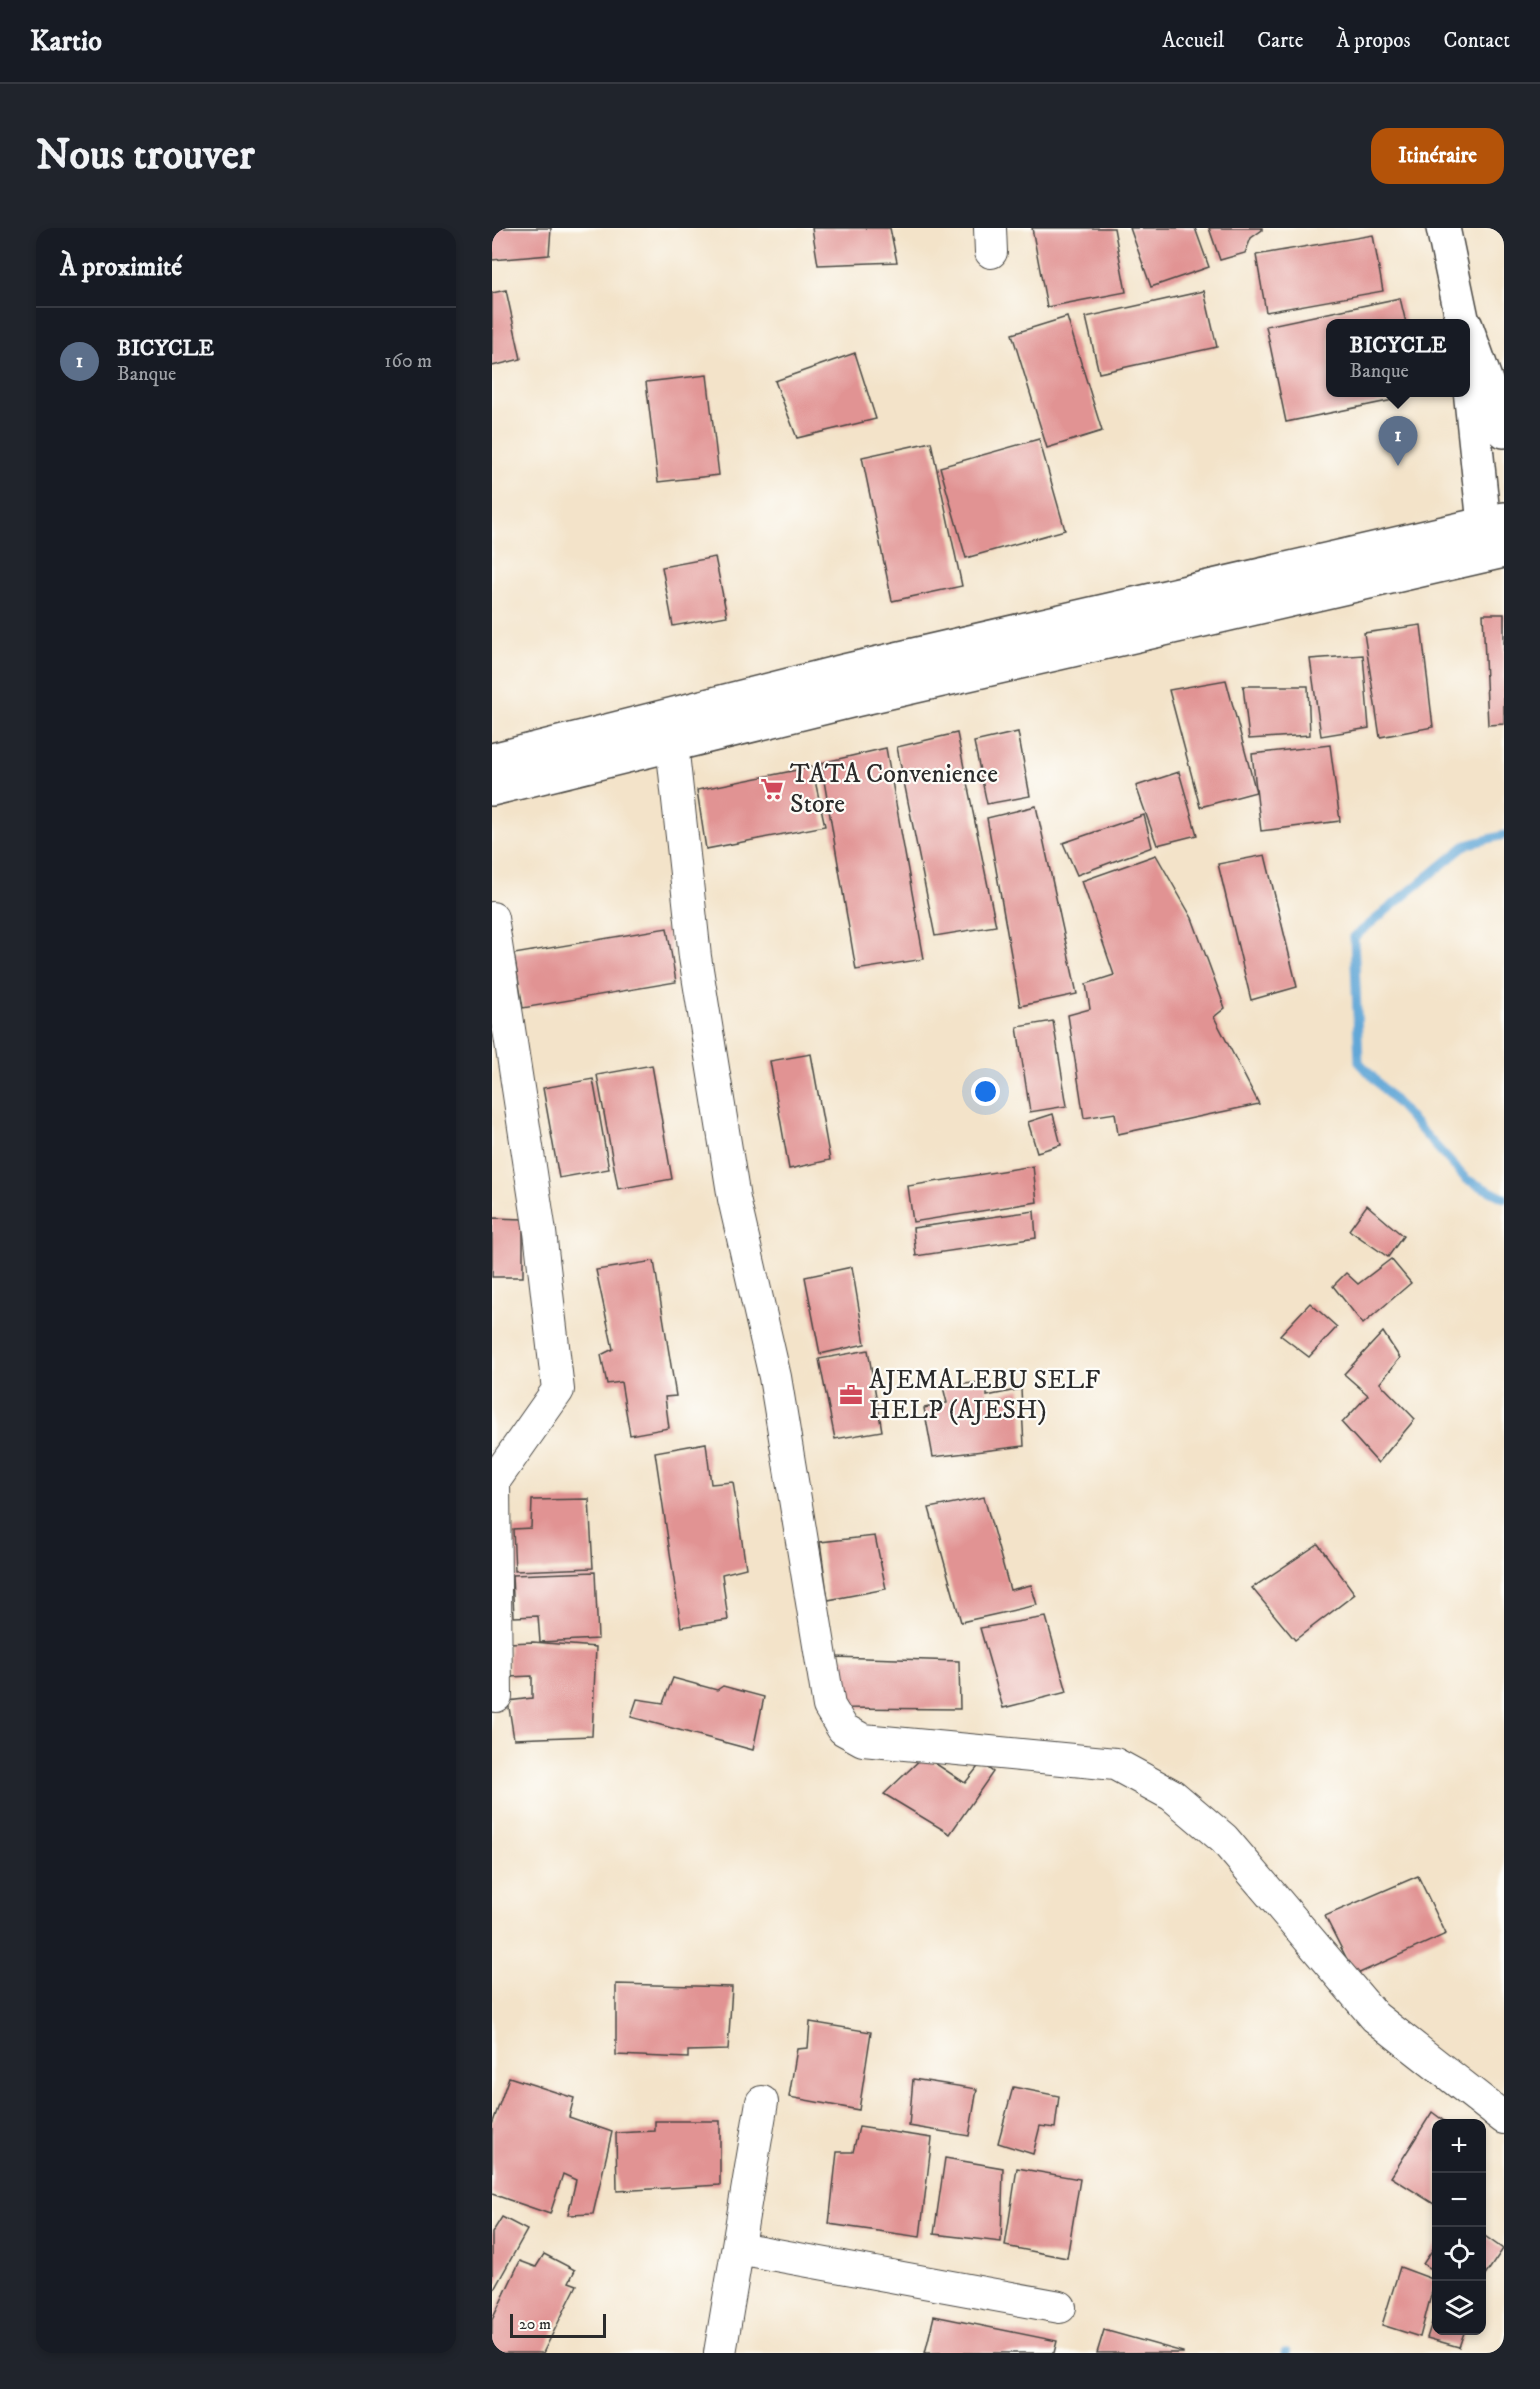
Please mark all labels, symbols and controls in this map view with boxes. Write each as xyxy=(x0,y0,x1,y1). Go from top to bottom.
text: Kartio xyxy=(30,24,102,59)
text: Accueil xyxy=(1162,28,1224,54)
text: Carte xyxy=(1257,28,1303,54)
text: À propos xyxy=(1336,28,1411,54)
text: Contact xyxy=(1444,28,1510,54)
button: Itinéraire xyxy=(1371,128,1504,184)
text: Nous trouver xyxy=(36,130,255,182)
text: À proximité xyxy=(60,251,182,284)
popup xyxy=(1326,319,1470,397)
text: BICYCLE xyxy=(1350,332,1446,359)
text: BICYCLE xyxy=(117,335,214,362)
text: 1 xyxy=(76,349,83,374)
text: 160 m xyxy=(384,349,432,374)
text: Banque xyxy=(1350,359,1409,384)
text: Banque xyxy=(117,362,176,387)
pin: 1 xyxy=(1378,416,1418,466)
place label: TATA Convenience Store xyxy=(790,758,998,821)
supermarket icon: TATA Convenience Store xyxy=(759,776,785,802)
your location xyxy=(971,1077,1000,1106)
place label: AJEMALEBU SELF HELP (AJESH) xyxy=(869,1364,1100,1427)
office icon: AJEMALEBU SELF HELP (AJESH) xyxy=(838,1382,864,1408)
map controls xyxy=(1432,2119,1486,2335)
button: + xyxy=(1432,2119,1486,2173)
button: − xyxy=(1432,2173,1486,2227)
button: locate xyxy=(1432,2227,1486,2281)
button: layers xyxy=(1432,2281,1486,2335)
scale bar xyxy=(510,2311,606,2338)
text: 20 m xyxy=(519,2314,551,2334)

